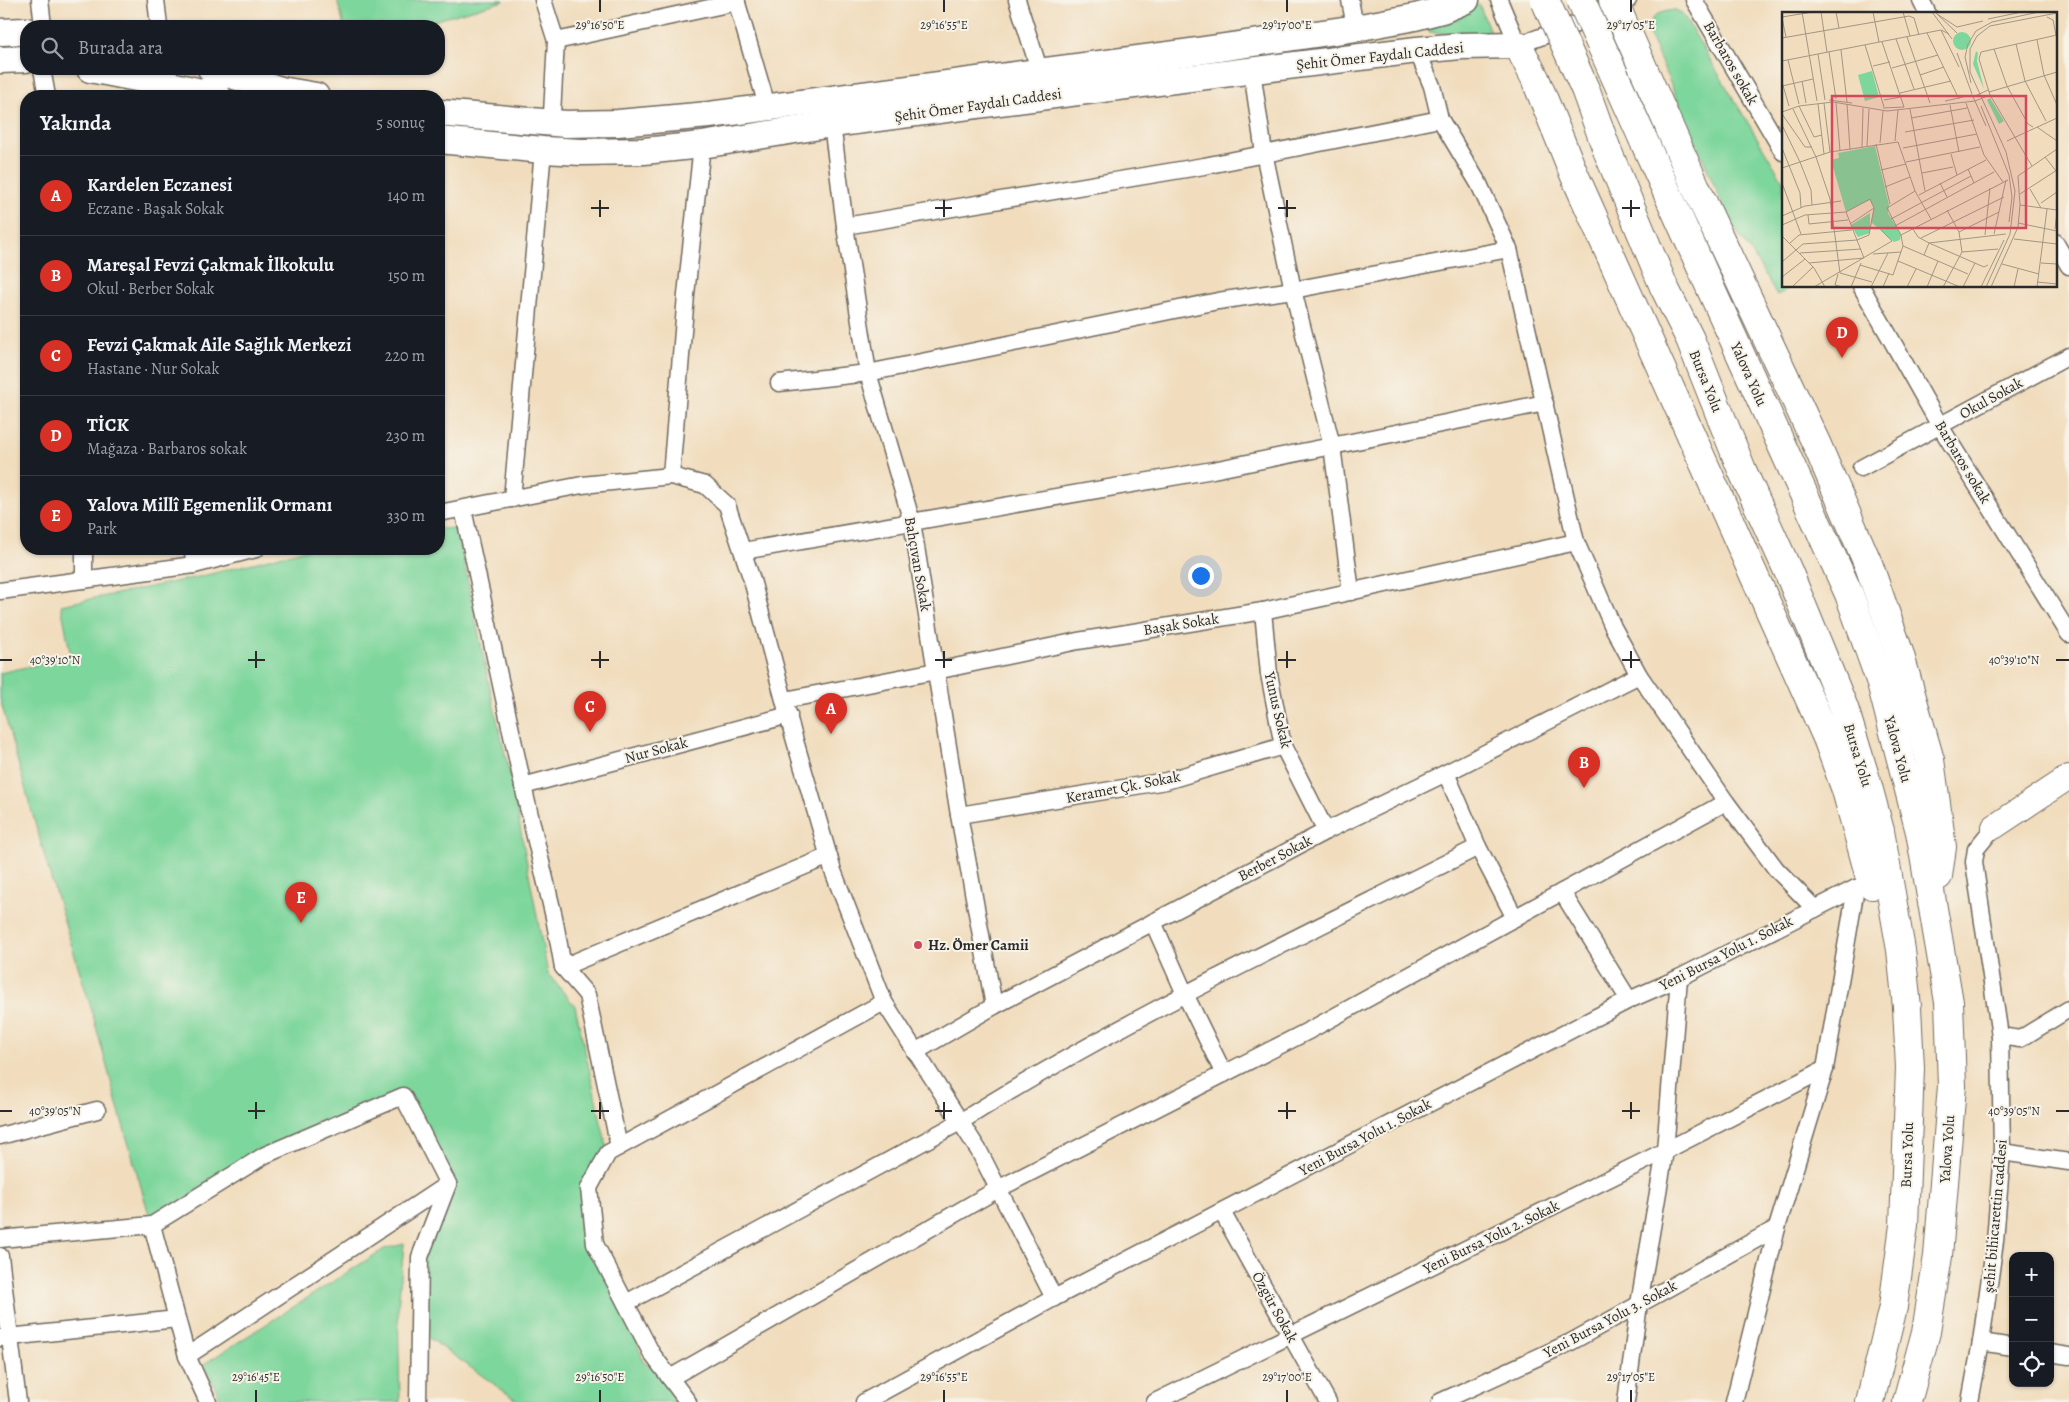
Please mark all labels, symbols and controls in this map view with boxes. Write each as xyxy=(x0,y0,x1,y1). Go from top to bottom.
inset map xyxy=(1782,12,2056,288)
text: 29°16'50"E xyxy=(576,17,624,33)
text: 29°16'55"E xyxy=(920,17,968,33)
text: 29°17'00"E xyxy=(1262,17,1312,33)
text: 29°17'05"E xyxy=(1607,17,1655,33)
street label: Barbaros sokak xyxy=(1699,18,1763,109)
search box xyxy=(20,20,445,75)
icon: search xyxy=(38,34,66,62)
text: Burada ara xyxy=(78,35,163,61)
street label: Şehit Ömer Faydalı Caddesi xyxy=(1295,37,1465,75)
street label: Şehit Ömer Faydalı Caddesi xyxy=(893,83,1063,127)
text: Yakında xyxy=(40,109,111,137)
text: 5 sonuç xyxy=(376,112,425,134)
text: Kardelen Eczanesi xyxy=(87,172,233,198)
text: A xyxy=(51,185,61,207)
text: 140 m xyxy=(387,185,425,207)
text: Eczane · Başak Sokak xyxy=(87,198,224,220)
text: Mareşal Fevzi Çakmak İlkokulu xyxy=(87,252,334,278)
text: B xyxy=(51,265,61,287)
text: 150 m xyxy=(388,265,425,287)
text: Okul · Berber Sokak xyxy=(87,278,215,300)
pin: D xyxy=(1826,317,1858,358)
text: Fevzi Çakmak Aile Sağlık Merkezi xyxy=(87,332,352,358)
street label: Yalova Yolu xyxy=(1726,338,1772,410)
text: C xyxy=(51,345,61,367)
text: 220 m xyxy=(385,345,425,367)
street label: Bursa Yolu xyxy=(1684,347,1728,416)
text: Hastane · Nur Sokak xyxy=(87,358,219,380)
street label: Okul Sokak xyxy=(1956,372,2027,424)
text: TİCK xyxy=(87,412,129,438)
street label: Barbaros sokak xyxy=(1930,417,1996,508)
text: D xyxy=(50,425,62,447)
text: 230 m xyxy=(386,425,425,447)
text: Mağaza · Barbaros sokak xyxy=(87,438,247,460)
text: Yalova Millî Egemenlik Ormanı xyxy=(87,492,332,518)
text: E xyxy=(51,505,61,527)
text: 330 m xyxy=(387,505,425,527)
street label: Bahçıvan Sokak xyxy=(900,515,936,613)
text: Park xyxy=(87,518,117,540)
your location xyxy=(1188,563,1214,589)
street label: Başak Sokak xyxy=(1142,608,1221,640)
text: 40°39'10"N xyxy=(30,652,81,668)
text: 40°39'10"N xyxy=(1989,652,2040,668)
street label: Yunus Sokak xyxy=(1259,669,1297,751)
pin: C xyxy=(574,691,606,732)
pin: A xyxy=(815,693,847,734)
street label: Yalova Yolu xyxy=(1879,713,1917,785)
street label: Bursa Yolu xyxy=(1839,721,1877,790)
street label: Nur Sokak xyxy=(622,732,690,768)
pin: B xyxy=(1568,747,1600,788)
street label: Keramet Çk. Sokak xyxy=(1064,766,1182,808)
street label: Berber Sokak xyxy=(1235,830,1316,886)
pin: E xyxy=(285,882,317,923)
street label: Yeni Bursa Yolu 1. Sokak xyxy=(1655,910,1797,996)
place label: Hz. Ömer Camii xyxy=(928,935,1029,955)
marker: Hz. Ömer Camii xyxy=(912,939,924,951)
street label: Yeni Bursa Yolu 1. Sokak xyxy=(1294,1093,1435,1181)
text: 40°39'05"N xyxy=(29,1103,81,1119)
text: 40°39'05"N xyxy=(1988,1103,2040,1119)
street label: Yalova Yolu xyxy=(1935,1113,1959,1185)
street label: Bursa Yolu xyxy=(1896,1121,1918,1188)
street label: şehit bihicarettin caddesi xyxy=(1978,1138,2012,1294)
street label: Yeni Bursa Yolu 2. Sokak xyxy=(1419,1195,1563,1279)
map controls xyxy=(2009,1252,2054,1387)
button: + xyxy=(2009,1252,2054,1297)
street label: Özgür Sokak xyxy=(1247,1268,1303,1347)
street label: Yeni Bursa Yolu 3. Sokak xyxy=(1539,1275,1681,1363)
button: − xyxy=(2009,1297,2054,1342)
button: locate xyxy=(2009,1342,2054,1387)
text: 29°16'45"E xyxy=(232,1369,280,1385)
text: 29°16'50"E xyxy=(576,1369,624,1385)
text: 29°16'55"E xyxy=(920,1369,968,1385)
text: 29°17'00"E xyxy=(1262,1369,1312,1385)
text: 29°17'05"E xyxy=(1607,1369,1655,1385)

